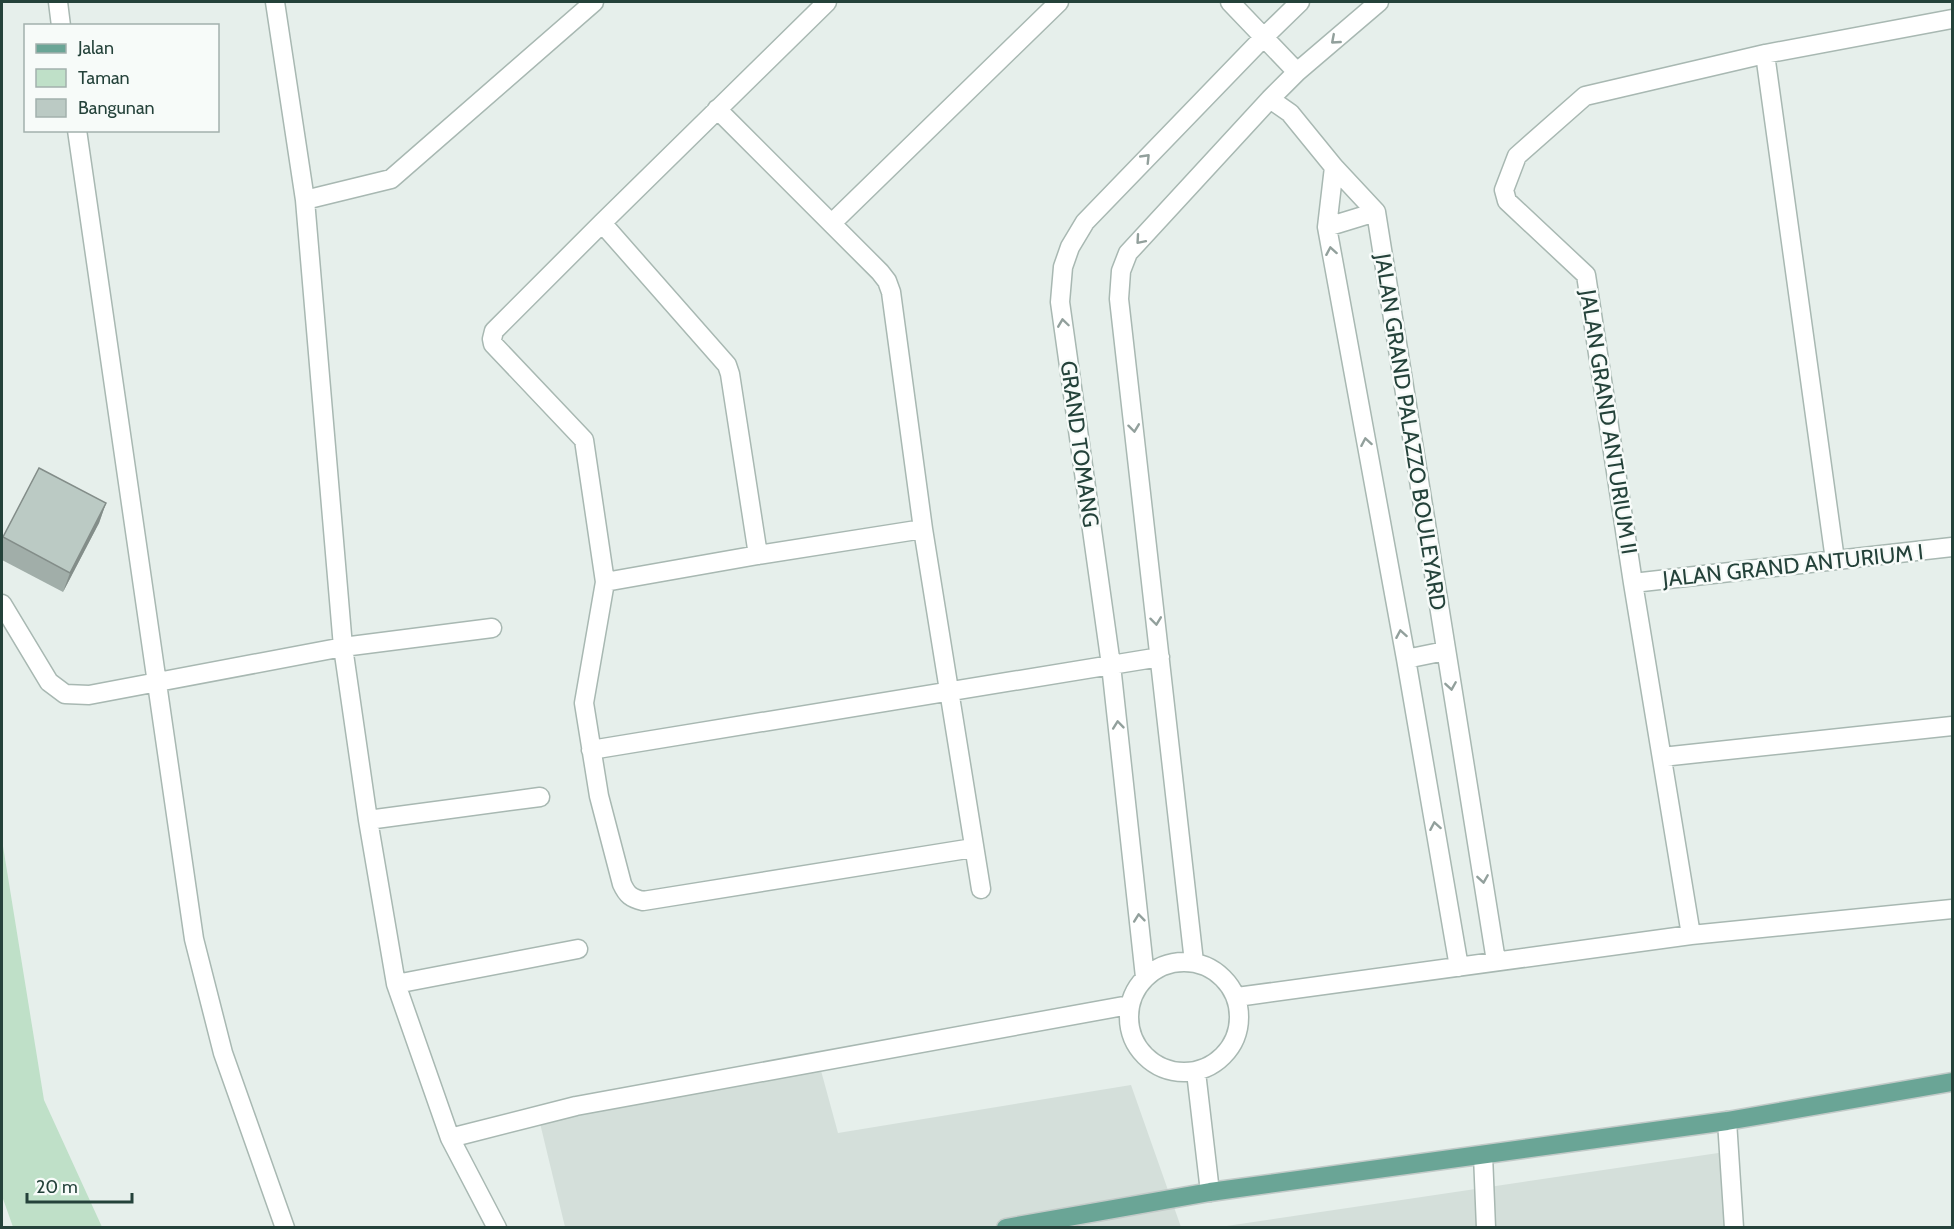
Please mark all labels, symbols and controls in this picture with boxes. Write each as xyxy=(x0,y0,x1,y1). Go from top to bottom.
legend xyxy=(24,24,219,132)
one-way arrow xyxy=(1331,33,1342,44)
text: Jalan xyxy=(77,37,114,59)
text: Taman xyxy=(78,67,130,89)
text: Bangunan xyxy=(78,97,155,119)
one-way arrow xyxy=(1139,155,1150,165)
one-way arrow xyxy=(1136,233,1147,243)
one-way arrow xyxy=(1325,246,1338,256)
street label: JALAN GRAND PALAZZO BOULEYARD xyxy=(1369,251,1452,612)
street label: JALAN GRAND ANTURIUM II xyxy=(1574,287,1643,556)
one-way arrow xyxy=(1057,319,1069,328)
street label: GRAND TOMANG xyxy=(1054,359,1105,529)
one-way arrow xyxy=(1127,423,1140,432)
one-way arrow xyxy=(1360,438,1373,448)
street label: JALAN GRAND ANTURIUM I xyxy=(1660,538,1925,593)
one-way arrow xyxy=(1149,617,1162,626)
one-way arrow xyxy=(1395,630,1408,640)
one-way arrow xyxy=(1444,681,1457,691)
one-way arrow xyxy=(1112,720,1125,729)
one-way arrow xyxy=(1429,822,1442,832)
one-way arrow xyxy=(1476,874,1488,883)
one-way arrow xyxy=(1133,914,1146,923)
scale bar xyxy=(27,1166,132,1204)
text: 20 m xyxy=(36,1176,78,1198)

